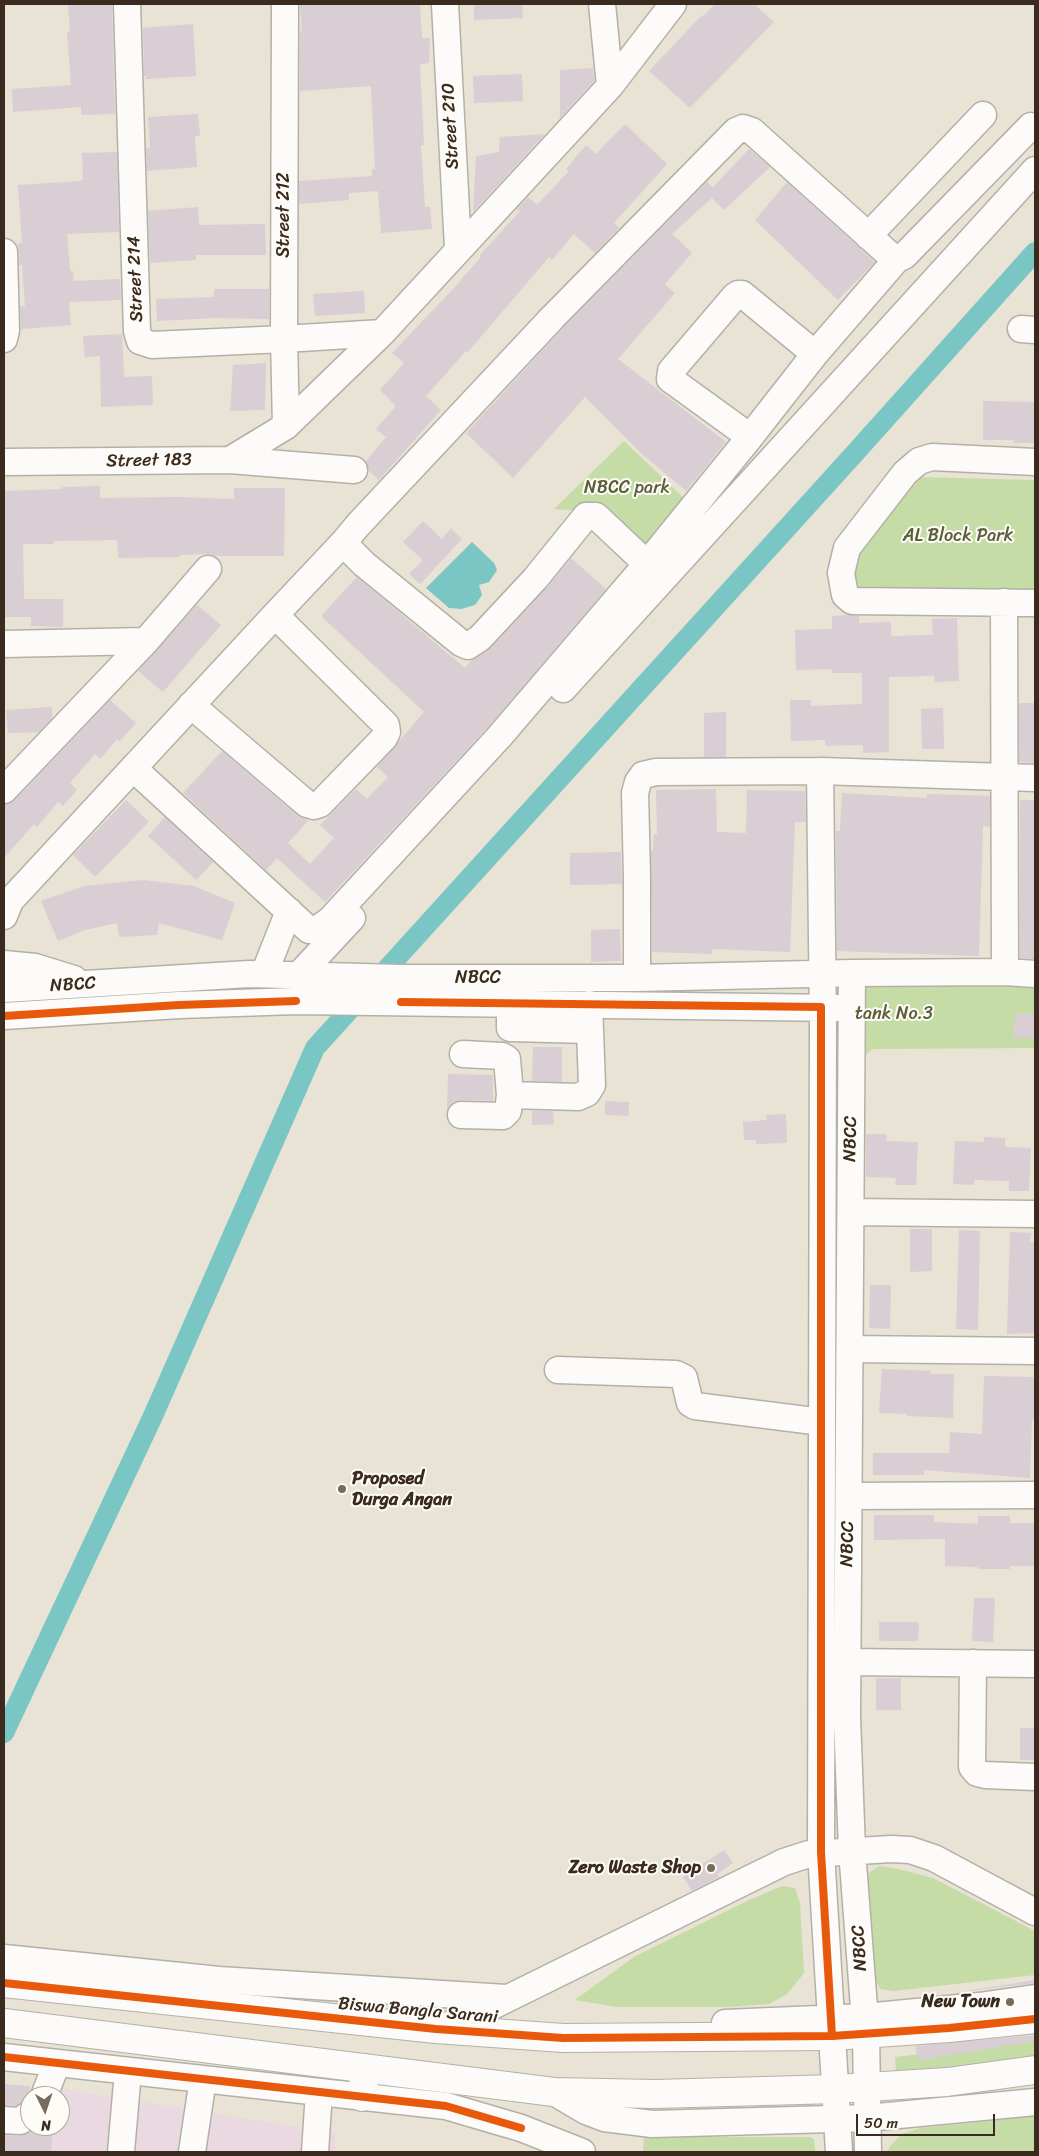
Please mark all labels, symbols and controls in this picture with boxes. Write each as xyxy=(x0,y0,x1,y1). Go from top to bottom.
street label: Street 210 xyxy=(438,82,464,170)
street label: Street 212 xyxy=(273,172,295,258)
street label: Street 214 xyxy=(124,235,148,323)
street label: Street 183 xyxy=(106,449,192,473)
park label: NBCC park xyxy=(584,477,670,499)
park label: AL Block Park xyxy=(903,525,1013,547)
street label: NBCC xyxy=(455,967,501,989)
street label: NBCC xyxy=(49,973,97,997)
park label: tank No.3 xyxy=(855,1003,933,1025)
street label: NBCC xyxy=(840,1116,862,1162)
place label: Proposed Durga Angan xyxy=(352,1468,452,1510)
marker: Proposed Durga Angan xyxy=(336,1483,348,1495)
street label: NBCC xyxy=(837,1521,859,1567)
place label: Zero Waste Shop xyxy=(568,1857,701,1879)
marker: Zero Waste Shop xyxy=(705,1862,717,1874)
street label: NBCC xyxy=(848,1924,872,1972)
place label: New Town xyxy=(921,1991,1000,2013)
street label: Biswa Bangla Sarani xyxy=(337,1993,499,2029)
marker: New Town xyxy=(1004,1996,1016,2008)
north arrow xyxy=(20,2086,70,2136)
scale bar xyxy=(859,2104,998,2136)
text: 50 m xyxy=(864,2110,898,2136)
text: N xyxy=(40,2113,52,2138)

